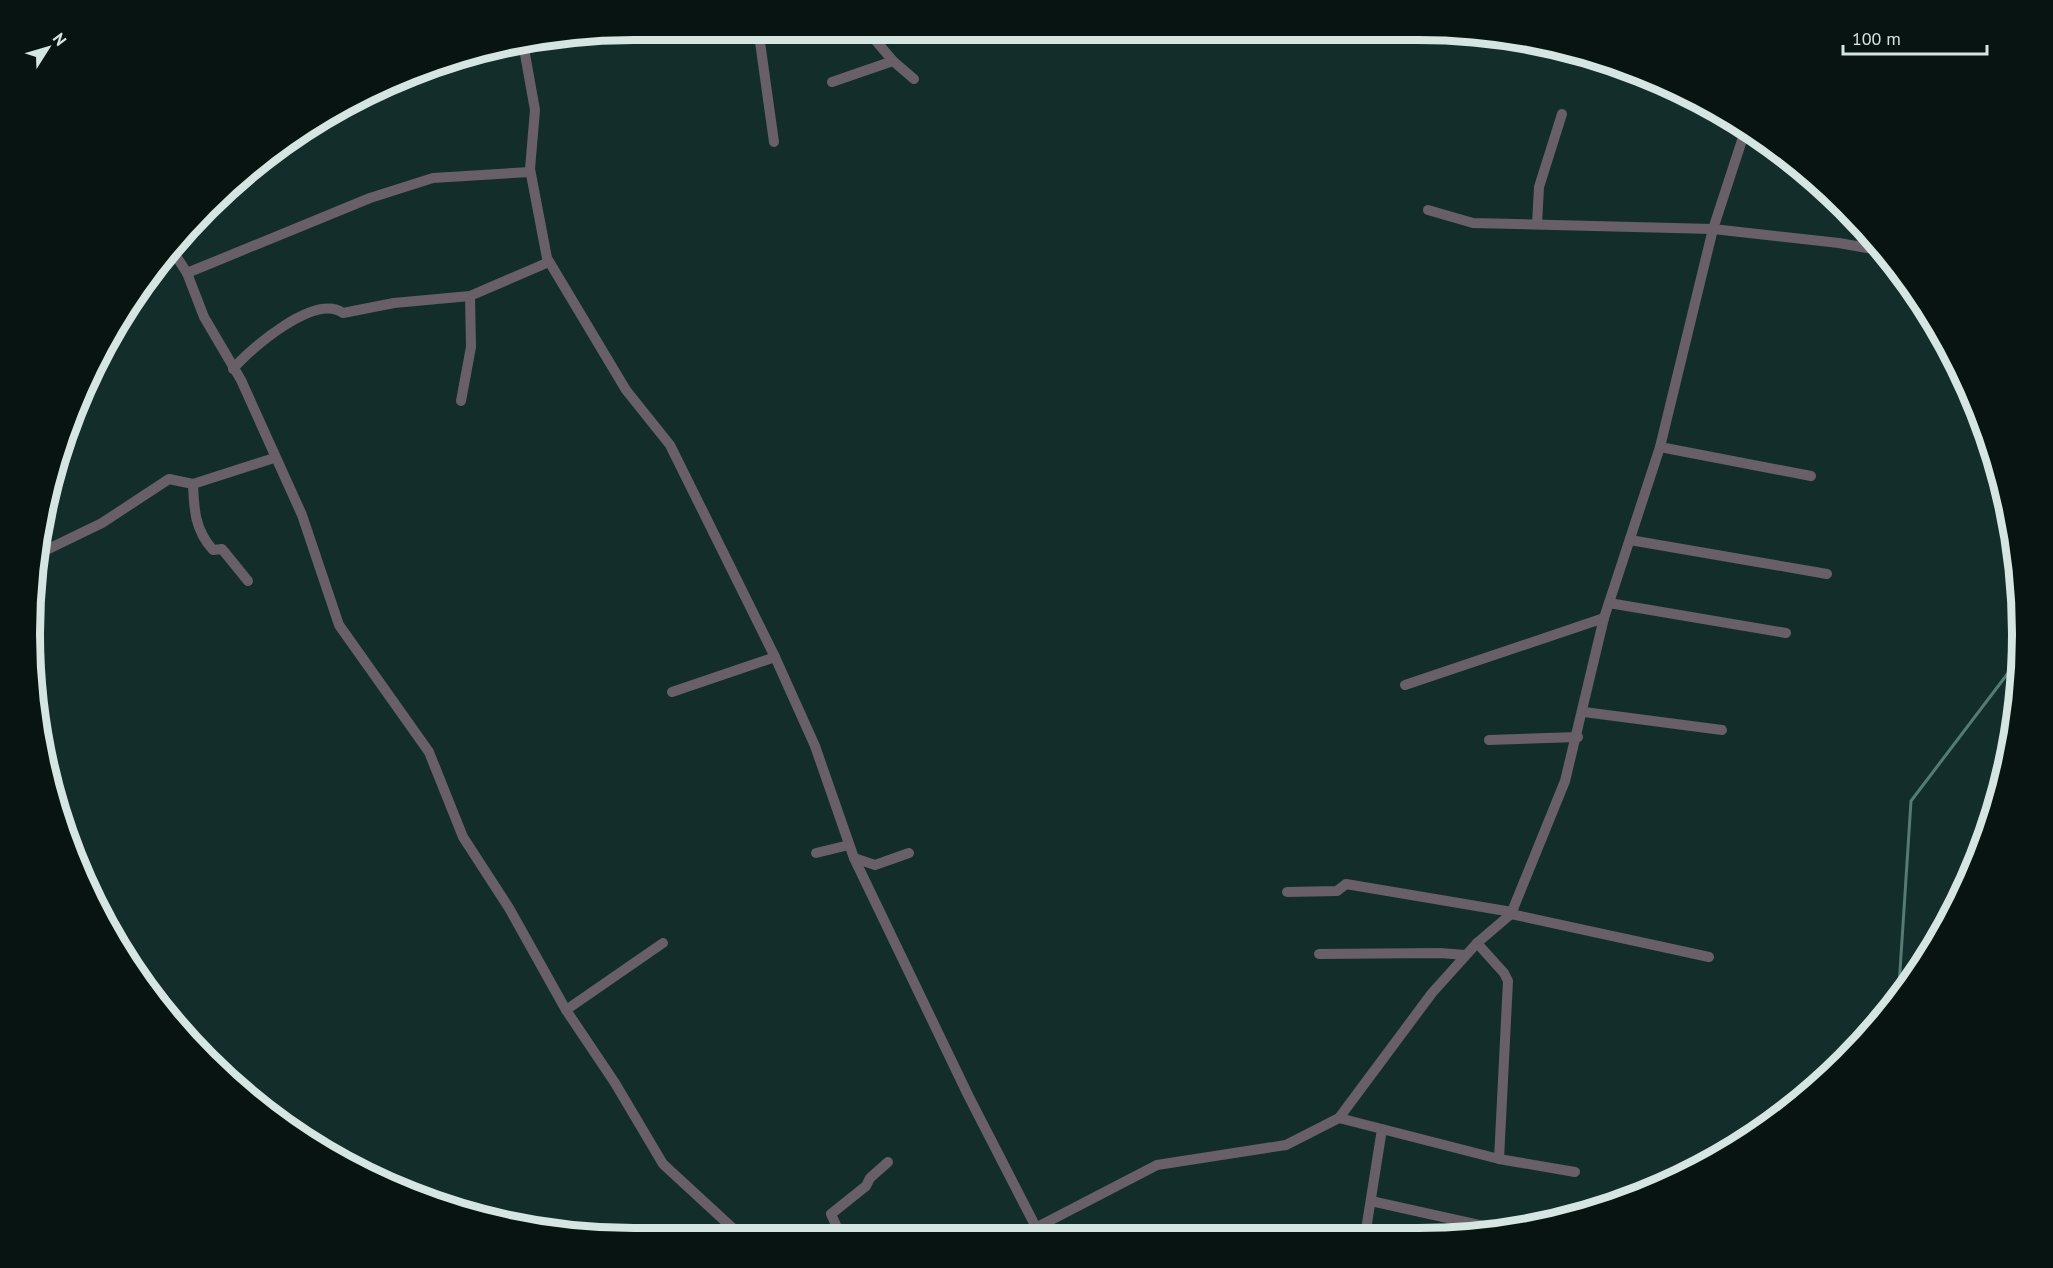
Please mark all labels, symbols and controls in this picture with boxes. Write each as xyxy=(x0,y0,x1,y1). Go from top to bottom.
north arrow xyxy=(18,18,78,78)
scale bar xyxy=(1843,18,1987,56)
text: 100 m xyxy=(1852,27,1901,50)
text: N xyxy=(49,29,71,49)

